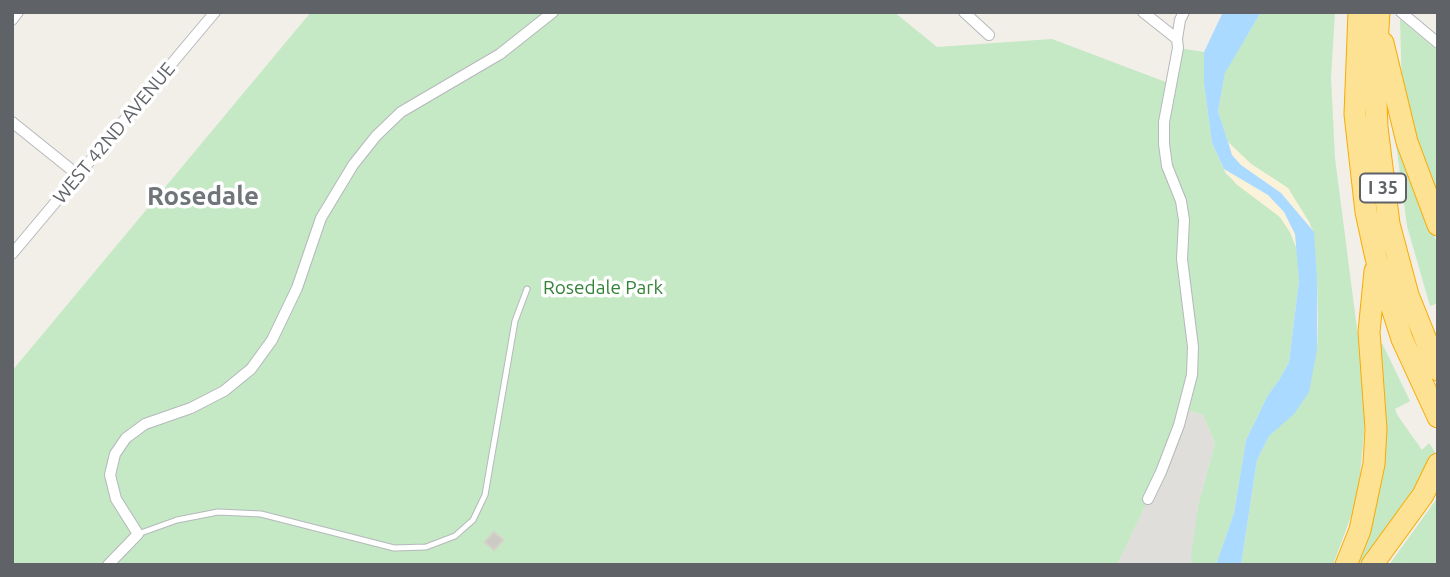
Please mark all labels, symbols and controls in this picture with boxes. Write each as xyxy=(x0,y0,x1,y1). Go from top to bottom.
street label: WEST 42ND AVENUE xyxy=(48,58,180,208)
road number: I 35 xyxy=(1360,174,1406,202)
district label: Rosedale xyxy=(147,180,259,212)
park label: Rosedale Park xyxy=(543,277,663,299)

